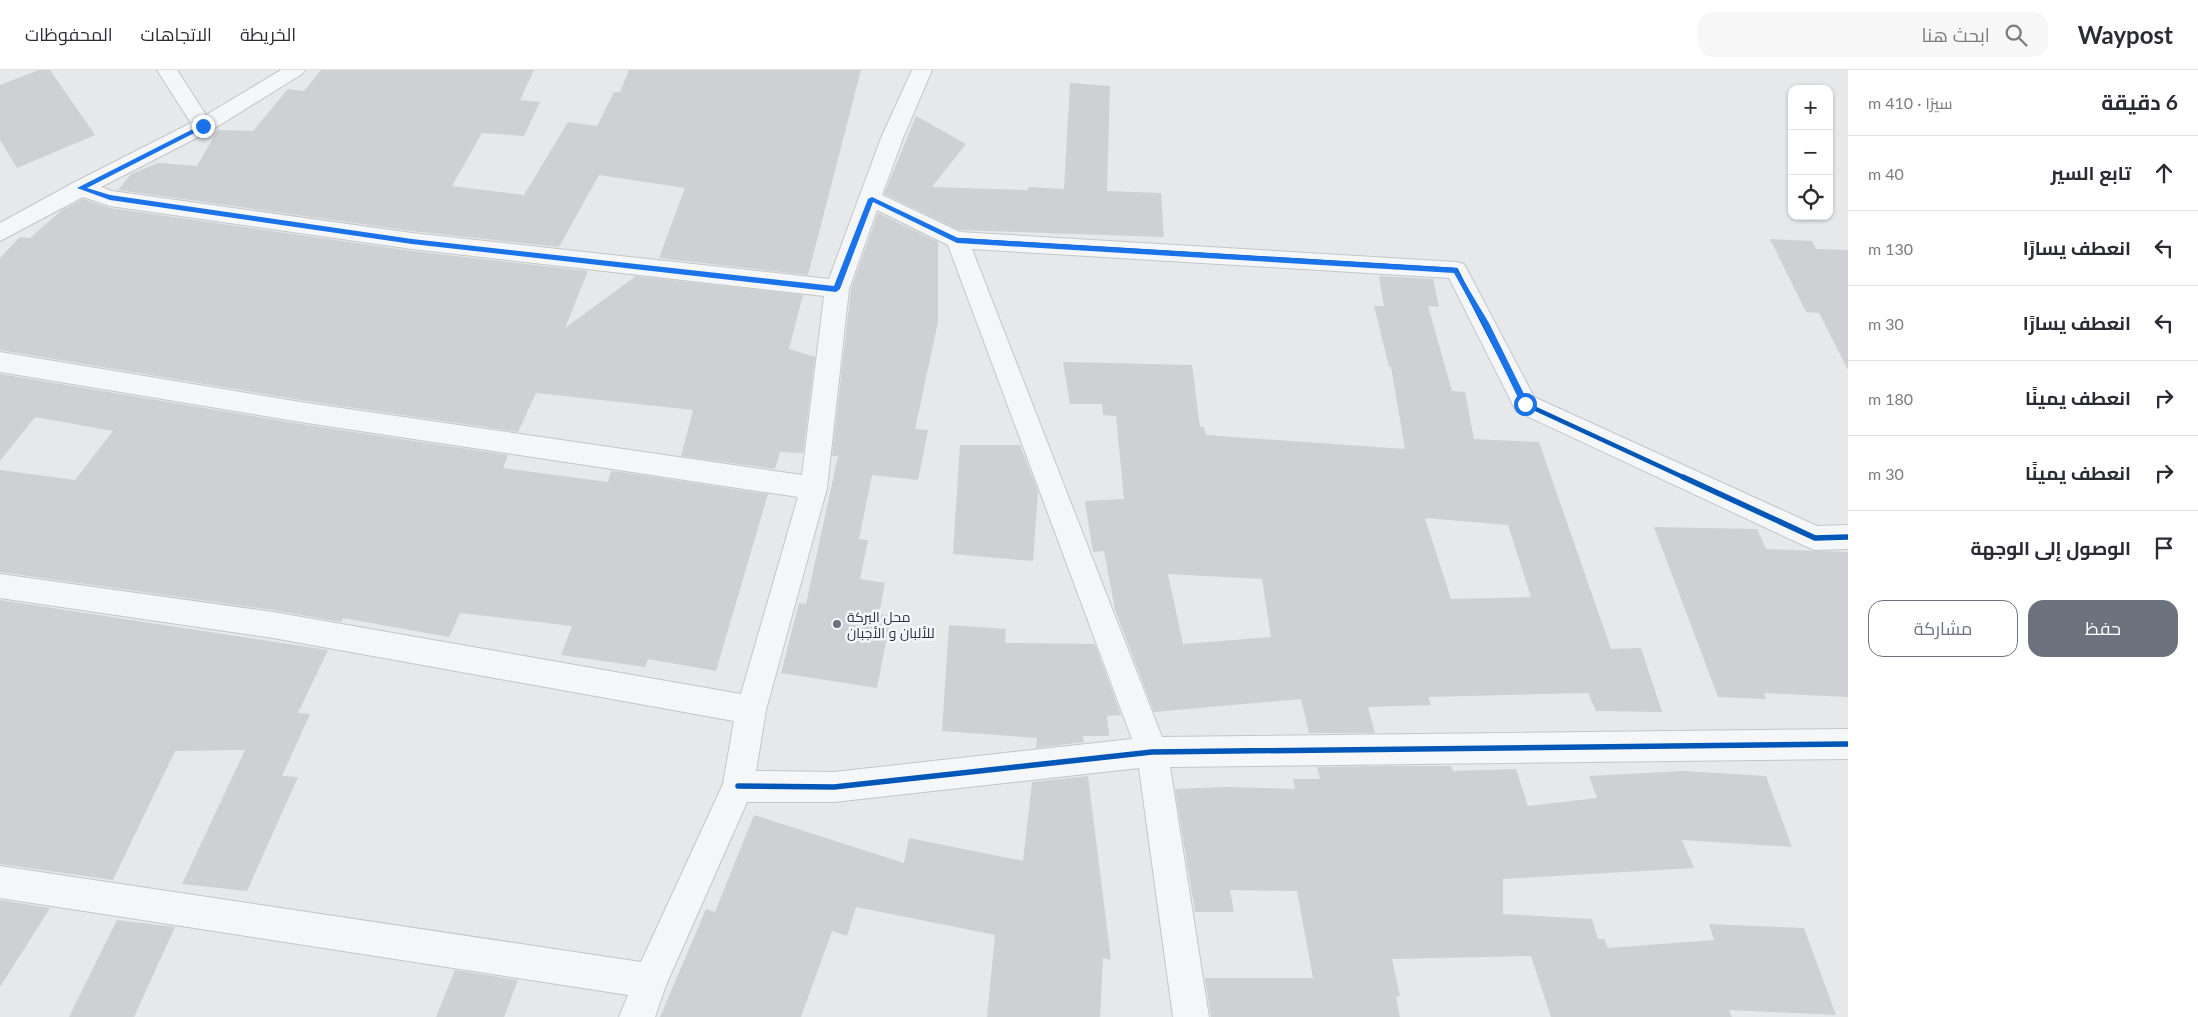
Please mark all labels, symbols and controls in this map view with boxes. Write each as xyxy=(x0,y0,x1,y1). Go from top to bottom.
search box xyxy=(1698,12,2048,57)
text: Waypost xyxy=(2078,20,2173,49)
icon: search xyxy=(2002,21,2030,49)
text: المحفوظات xyxy=(25,23,113,45)
text: الاتجاهات xyxy=(141,23,212,45)
text: الخريطة xyxy=(240,23,296,45)
text: ابحث هنا xyxy=(1922,23,1990,46)
map controls xyxy=(1788,85,1833,220)
button: + xyxy=(1788,85,1833,130)
text: 6 دقيقة xyxy=(2101,89,2178,114)
text: سيرًا · 410 m xyxy=(1868,93,1953,112)
route end xyxy=(192,115,215,138)
button: − xyxy=(1788,130,1833,175)
icon: ahead xyxy=(2150,159,2178,187)
text: تابع السير xyxy=(2051,161,2131,184)
text: 40 m xyxy=(1868,164,1904,183)
button: locate xyxy=(1788,175,1833,220)
icon: left xyxy=(2150,234,2178,262)
text: انعطف يسارًا xyxy=(2023,236,2131,259)
text: 130 m xyxy=(1868,239,1913,258)
icon: left xyxy=(2150,309,2178,337)
text: انعطف يسارًا xyxy=(2023,311,2131,334)
text: 30 m xyxy=(1868,314,1904,333)
icon: right xyxy=(2150,384,2178,412)
text: انعطف يمينًا xyxy=(2025,386,2131,409)
text: 180 m xyxy=(1868,389,1913,408)
route start xyxy=(1514,393,1537,416)
icon: right xyxy=(2150,459,2178,487)
text: انعطف يمينًا xyxy=(2025,461,2131,484)
text: 30 m xyxy=(1868,464,1904,483)
icon: arrive xyxy=(2150,534,2178,562)
text: الوصول إلى الوجهة xyxy=(1970,536,2131,559)
button: مشاركة xyxy=(1868,600,2018,657)
button: حفظ xyxy=(2028,600,2178,657)
place label: محل البركة للألبان و الأجبان xyxy=(847,608,935,641)
marker: محل البركة للألبان و الأجبان xyxy=(831,618,843,630)

